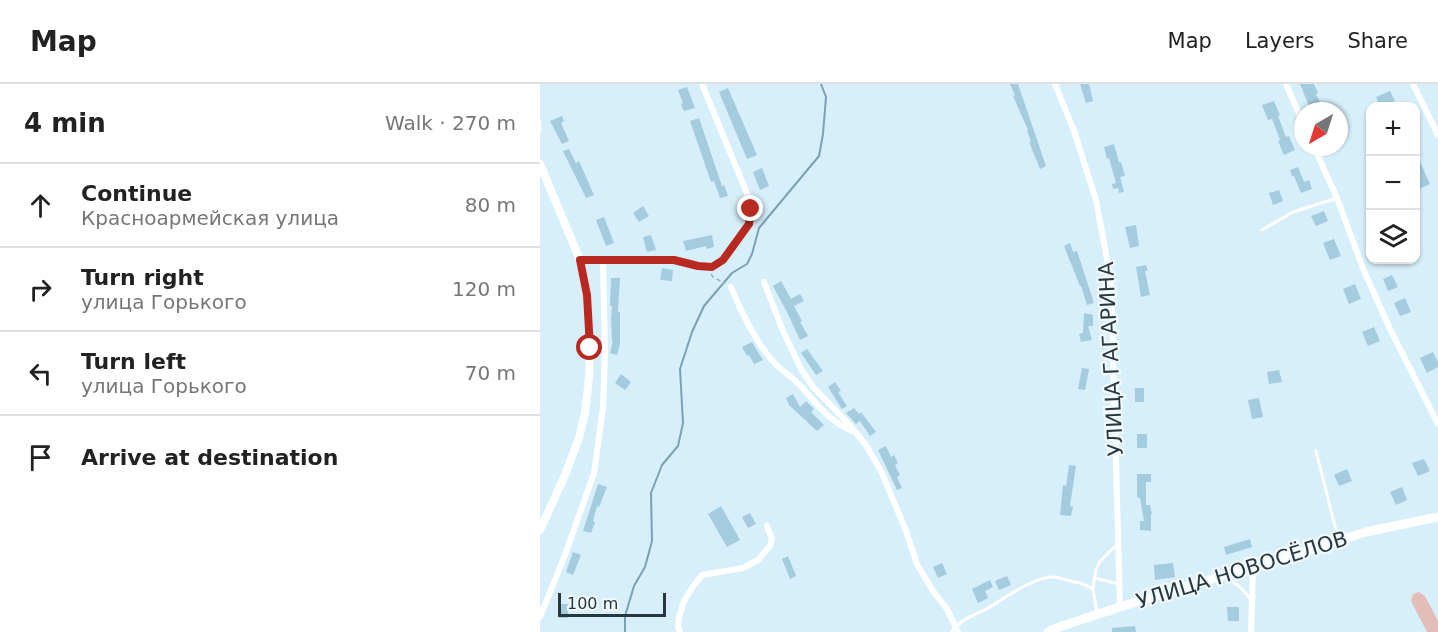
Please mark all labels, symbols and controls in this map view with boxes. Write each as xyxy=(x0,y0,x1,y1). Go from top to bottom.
text: Map xyxy=(30,25,97,58)
text: Map xyxy=(1168,29,1212,53)
text: Layers xyxy=(1245,29,1314,53)
text: Share xyxy=(1347,29,1408,53)
north arrow xyxy=(1294,102,1348,156)
map controls xyxy=(1366,102,1420,264)
button: + xyxy=(1366,102,1420,156)
text: 4 min xyxy=(24,108,106,138)
text: Walk · 270 m xyxy=(385,111,516,135)
button: − xyxy=(1366,156,1420,210)
text: Continue xyxy=(81,181,192,206)
icon: ahead xyxy=(24,189,57,222)
text: 80 m xyxy=(465,193,516,217)
route end xyxy=(737,195,763,221)
text: Красноармейская улица xyxy=(81,206,339,230)
button: layers xyxy=(1366,210,1420,264)
street label: УЛИЦА ГАГАРИНА xyxy=(1094,261,1128,457)
text: Turn right xyxy=(81,265,204,290)
icon: right xyxy=(24,273,57,306)
text: 120 m xyxy=(452,277,516,301)
text: улица Горького xyxy=(81,290,247,314)
route start xyxy=(576,334,602,360)
text: Turn left xyxy=(81,349,186,374)
icon: left xyxy=(24,357,57,390)
text: 70 m xyxy=(465,361,516,385)
text: улица Горького xyxy=(81,374,247,398)
icon: arrive xyxy=(24,441,57,474)
text: Arrive at destination xyxy=(81,445,338,470)
street label: УЛИЦА НОВОСЁЛОВ xyxy=(1133,525,1350,614)
scale bar xyxy=(558,590,666,618)
text: 100 m xyxy=(567,594,618,613)

